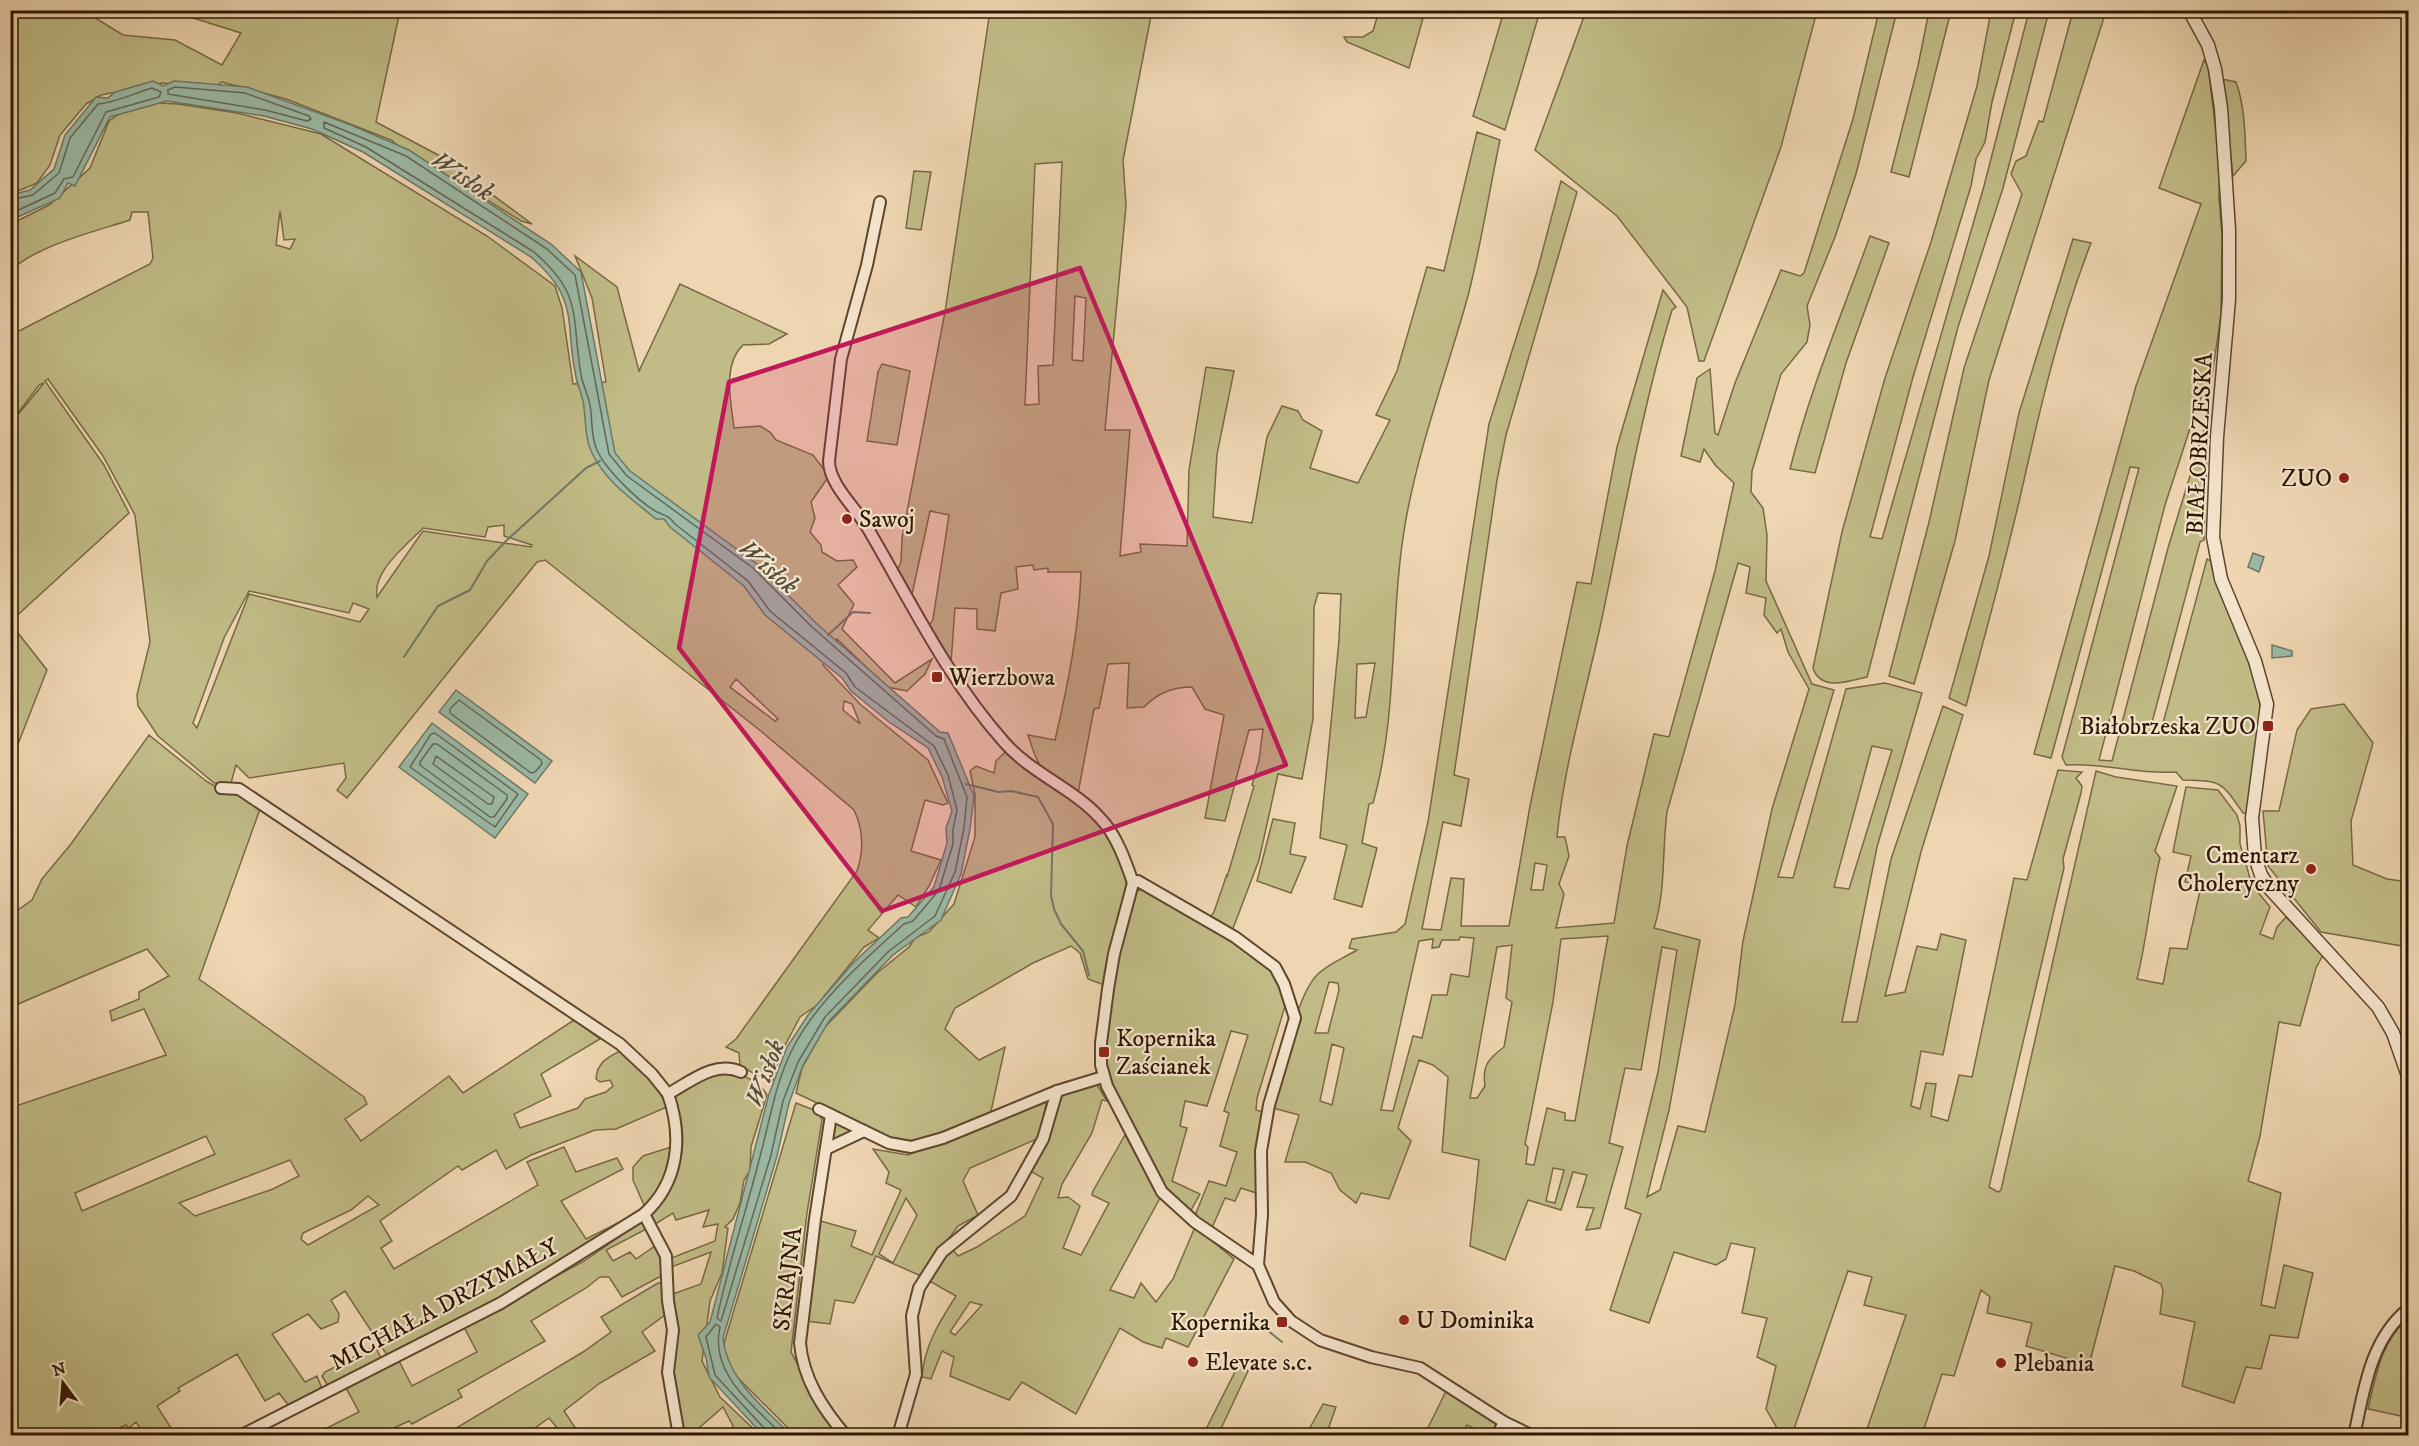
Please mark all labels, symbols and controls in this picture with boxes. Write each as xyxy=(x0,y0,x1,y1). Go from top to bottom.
water label: Wisłok xyxy=(424,143,500,209)
street label: BIAŁOBRZESKA xyxy=(2180,351,2220,536)
place label: ZUO xyxy=(2281,464,2332,494)
marker: ZUO xyxy=(2337,471,2351,485)
place label: Sawoj xyxy=(859,505,914,535)
marker: Sawoj xyxy=(840,512,854,526)
water label: Wisłok xyxy=(731,532,805,602)
place label: Wierzbowa xyxy=(948,663,1056,693)
marker: Wierzbowa xyxy=(930,670,944,684)
place label: Białobrzeska ZUO xyxy=(2079,712,2256,742)
marker: Białobrzeska ZUO xyxy=(2261,719,2275,733)
place label: Cmentarz Choleryczny xyxy=(2177,841,2300,899)
marker: Cmentarz Choleryczny xyxy=(2304,862,2318,876)
place label: Kopernika Zaścianek xyxy=(1116,1024,1217,1082)
water label: Wisłok xyxy=(738,1035,793,1112)
marker: Kopernika Zaścianek xyxy=(1097,1045,1111,1059)
street label: SKRAJNA xyxy=(767,1225,809,1333)
street label: MICHAŁA DRZYMAŁY xyxy=(325,1232,565,1378)
place label: U Dominika xyxy=(1416,1306,1535,1336)
place label: Kopernika xyxy=(1170,1308,1271,1338)
marker: U Dominika xyxy=(1397,1313,1411,1327)
marker: Kopernika xyxy=(1275,1315,1289,1329)
place label: Elevate s.c. xyxy=(1205,1348,1312,1378)
place label: Plebania xyxy=(2013,1349,2095,1379)
north arrow xyxy=(33,1353,93,1413)
marker: Elevate s.c. xyxy=(1186,1355,1200,1369)
marker: Plebania xyxy=(1994,1356,2008,1370)
text: N xyxy=(50,1358,68,1381)

